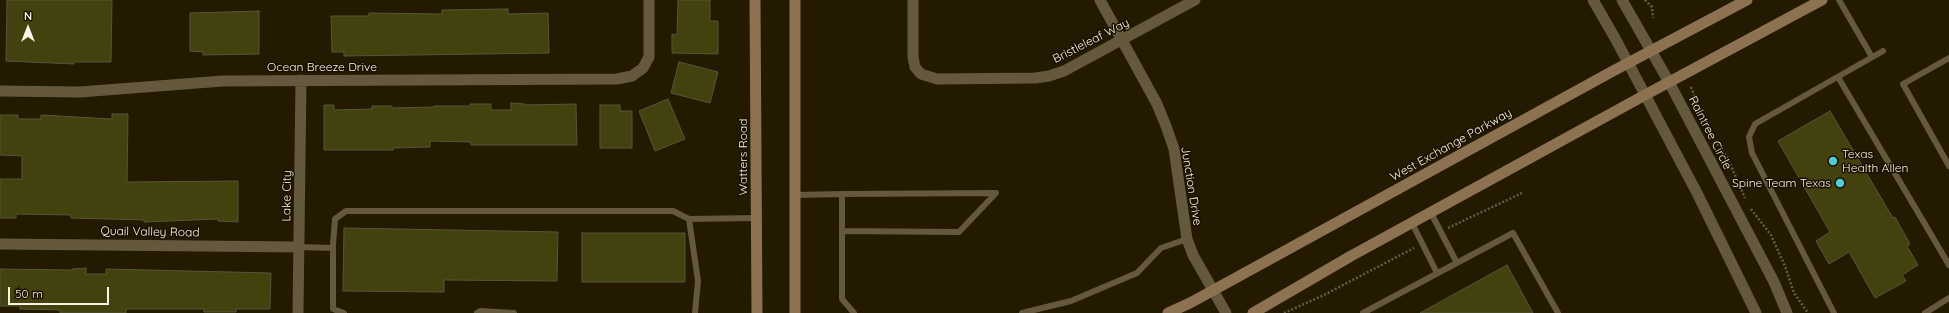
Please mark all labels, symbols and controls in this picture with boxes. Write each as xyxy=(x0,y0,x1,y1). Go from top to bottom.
north arrow xyxy=(8,8,48,48)
text: N xyxy=(24,9,32,23)
street label: Bristleleaf Way xyxy=(1050,16,1132,66)
street label: Ocean Breeze Drive xyxy=(267,60,377,74)
street label: Raintree Circle xyxy=(1685,94,1735,172)
street label: West Exchange Parkway xyxy=(1388,106,1514,184)
street label: Watters Road xyxy=(736,119,750,195)
street label: Junction Drive xyxy=(1178,145,1204,227)
place label: Texas Health Allen xyxy=(1842,147,1909,175)
marker: Texas Health Allen xyxy=(1827,155,1839,167)
street label: Lake City xyxy=(279,170,295,222)
place label: Spine Team Texas xyxy=(1732,176,1831,190)
marker: Spine Team Texas xyxy=(1834,177,1846,189)
street label: Quail Valley Road xyxy=(100,224,200,240)
scale bar xyxy=(10,279,111,305)
text: 50 m xyxy=(15,286,43,301)

